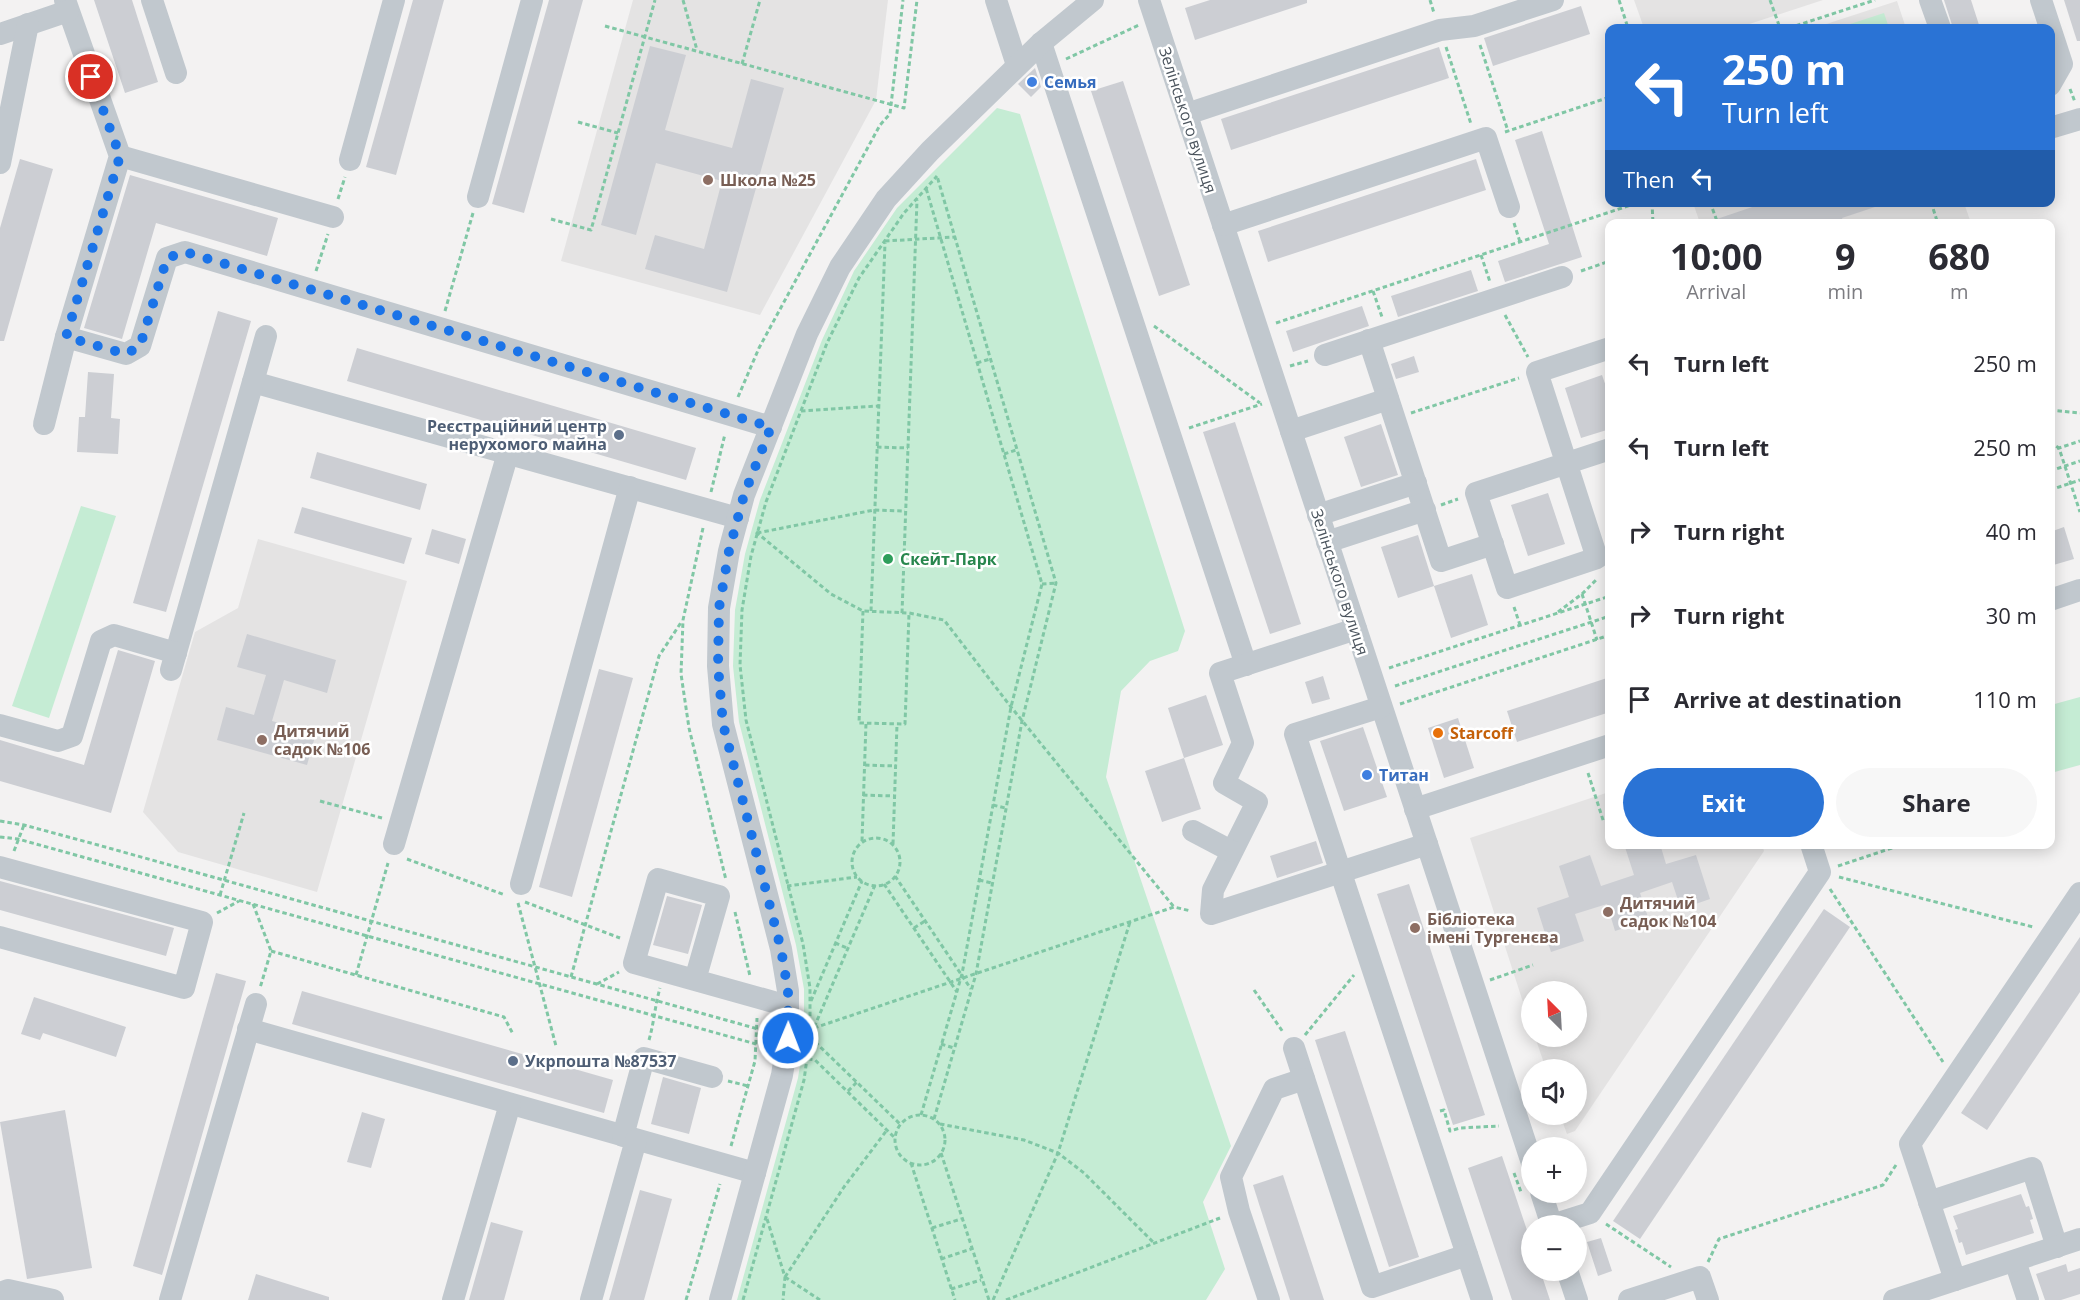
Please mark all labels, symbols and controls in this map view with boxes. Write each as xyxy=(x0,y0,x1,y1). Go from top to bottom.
text: 250 m xyxy=(1722,40,1846,97)
street label: Зелінського вулиця xyxy=(1154,44,1222,196)
icon: left xyxy=(1623,48,1701,126)
pin xyxy=(65,51,116,102)
icon: arrive xyxy=(74,60,107,93)
place label: Семья xyxy=(1044,71,1096,93)
marker: Семья xyxy=(1025,75,1039,89)
text: Turn left xyxy=(1722,94,1829,131)
icon: left xyxy=(1686,162,1719,195)
text: Then xyxy=(1623,164,1674,194)
place label: Школа №25 xyxy=(720,169,816,191)
marker: Школа №25 xyxy=(701,173,715,187)
text: 10:00 xyxy=(1670,232,1763,281)
text: 9 xyxy=(1835,232,1856,281)
text: 680 xyxy=(1928,232,1990,281)
text: Arrival xyxy=(1686,278,1746,305)
text: min xyxy=(1827,278,1863,305)
text: m xyxy=(1950,278,1968,305)
icon: left xyxy=(1623,347,1656,380)
text: Turn left xyxy=(1674,348,1769,378)
text: 250 m xyxy=(1973,348,2037,378)
place label: Реєстраційний центр нерухомого майна xyxy=(427,415,607,455)
marker: Реєстраційний центр нерухомого майна xyxy=(612,428,626,442)
icon: left xyxy=(1623,431,1656,464)
text: Turn left xyxy=(1674,432,1769,462)
text: 250 m xyxy=(1973,432,2037,462)
street label: Зелінського вулиця xyxy=(1306,506,1374,658)
icon: right xyxy=(1623,515,1656,548)
text: Turn right xyxy=(1674,516,1785,546)
text: 40 m xyxy=(1986,516,2037,546)
place label: Скейт-Парк xyxy=(900,548,997,570)
marker: Скейт-Парк xyxy=(881,552,895,566)
icon: right xyxy=(1623,599,1656,632)
text: Turn right xyxy=(1674,600,1785,630)
text: 30 m xyxy=(1986,600,2037,630)
icon: arrive xyxy=(1623,683,1656,716)
text: Arrive at destination xyxy=(1674,684,1902,714)
text: 110 m xyxy=(1973,684,2037,714)
place label: Дитячий садок №106 xyxy=(274,720,370,760)
place label: Starcoff xyxy=(1450,722,1515,744)
marker: Starcoff xyxy=(1431,726,1445,740)
marker: Дитячий садок №106 xyxy=(255,733,269,747)
place label: Титан xyxy=(1379,764,1429,786)
marker: Титан xyxy=(1360,768,1374,782)
button: Exit xyxy=(1623,768,1824,837)
button: Share xyxy=(1836,768,2037,837)
place label: Дитячий садок №104 xyxy=(1620,892,1716,932)
marker: Дитячий садок №104 xyxy=(1601,905,1615,919)
place label: Бібліотека імені Тургенєва xyxy=(1427,908,1559,948)
marker: Бібліотека імені Тургенєва xyxy=(1408,921,1422,935)
north arrow xyxy=(1521,981,1587,1047)
map controls xyxy=(1521,981,1587,1281)
position arrow xyxy=(756,1006,820,1070)
place label: Укрпошта №87537 xyxy=(525,1050,676,1072)
marker: Укрпошта №87537 xyxy=(506,1054,520,1068)
button: sound xyxy=(1521,1059,1587,1125)
button: + xyxy=(1521,1137,1587,1203)
button: − xyxy=(1521,1215,1587,1281)

